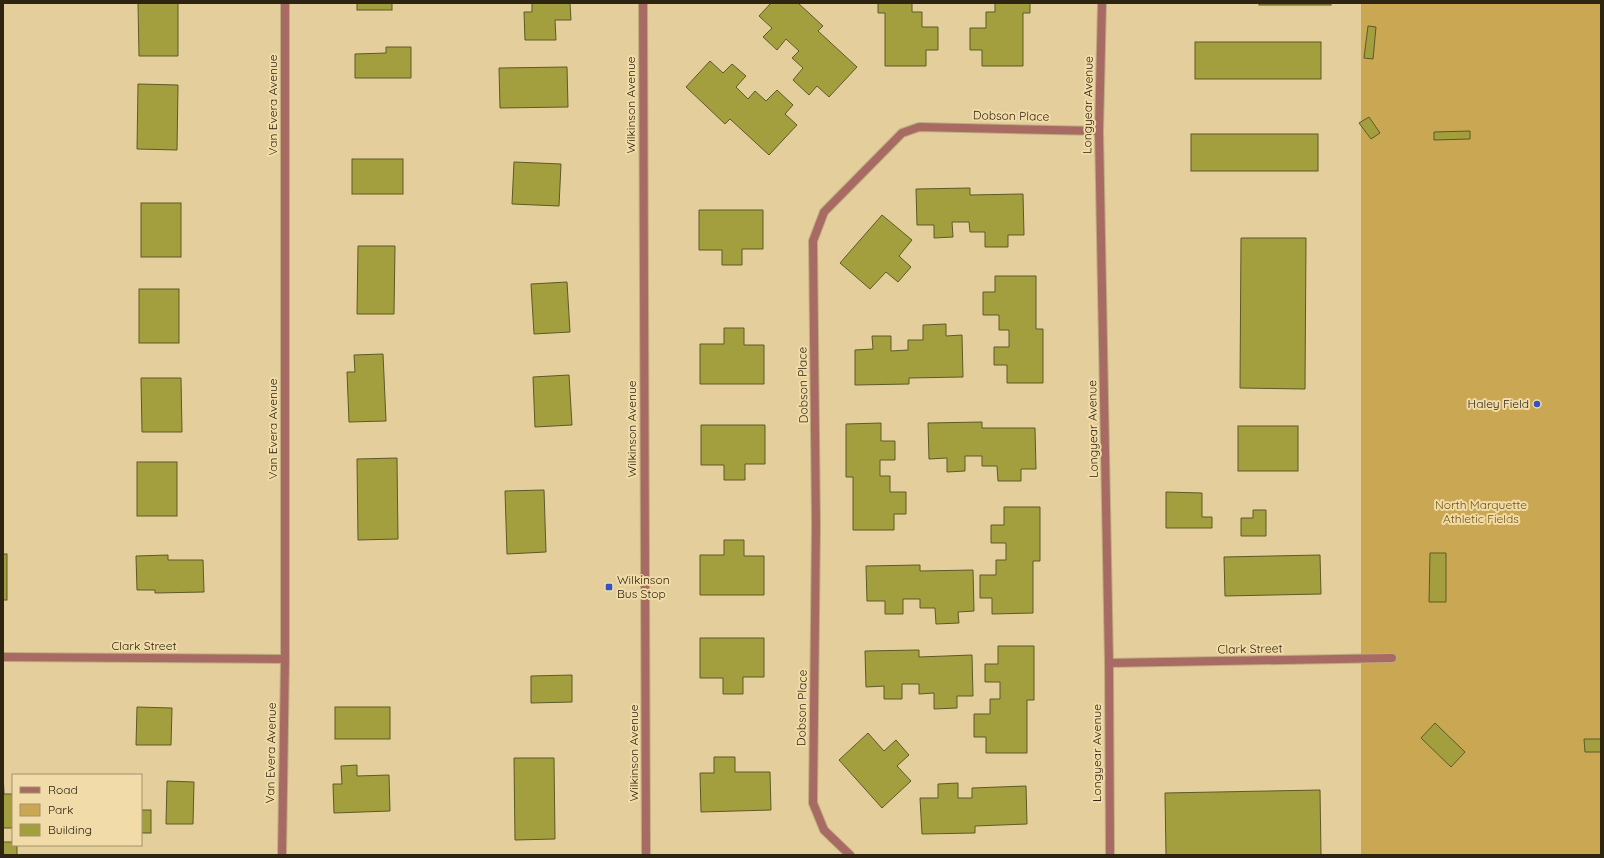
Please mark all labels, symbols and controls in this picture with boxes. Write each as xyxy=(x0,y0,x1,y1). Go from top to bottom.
street label: Van Evera Avenue xyxy=(265,54,280,156)
street label: Wilkinson Avenue xyxy=(623,56,638,153)
street label: Longyear Avenue xyxy=(1079,56,1096,154)
street label: Dobson Place xyxy=(973,107,1050,124)
street label: Dobson Place xyxy=(794,346,811,423)
street label: Van Evera Avenue xyxy=(265,378,280,480)
street label: Wilkinson Avenue xyxy=(624,380,639,477)
street label: Longyear Avenue xyxy=(1084,380,1101,478)
place label: Haley Field xyxy=(1468,396,1529,411)
marker: Haley Field xyxy=(1532,399,1542,409)
park label: North Marquette Athletic Fields xyxy=(1435,497,1527,526)
place label: Wilkinson Bus Stop xyxy=(617,572,670,601)
marker: Wilkinson Bus Stop xyxy=(604,582,614,592)
street label: Clark Street xyxy=(112,638,176,653)
street label: Clark Street xyxy=(1217,640,1283,657)
street label: Dobson Place xyxy=(793,669,810,746)
street label: Van Evera Avenue xyxy=(262,702,279,804)
street label: Wilkinson Avenue xyxy=(626,704,641,801)
street label: Longyear Avenue xyxy=(1089,704,1104,802)
legend xyxy=(12,774,142,846)
text: Road xyxy=(48,782,78,797)
text: Park xyxy=(48,802,73,817)
text: Building xyxy=(48,822,92,837)

